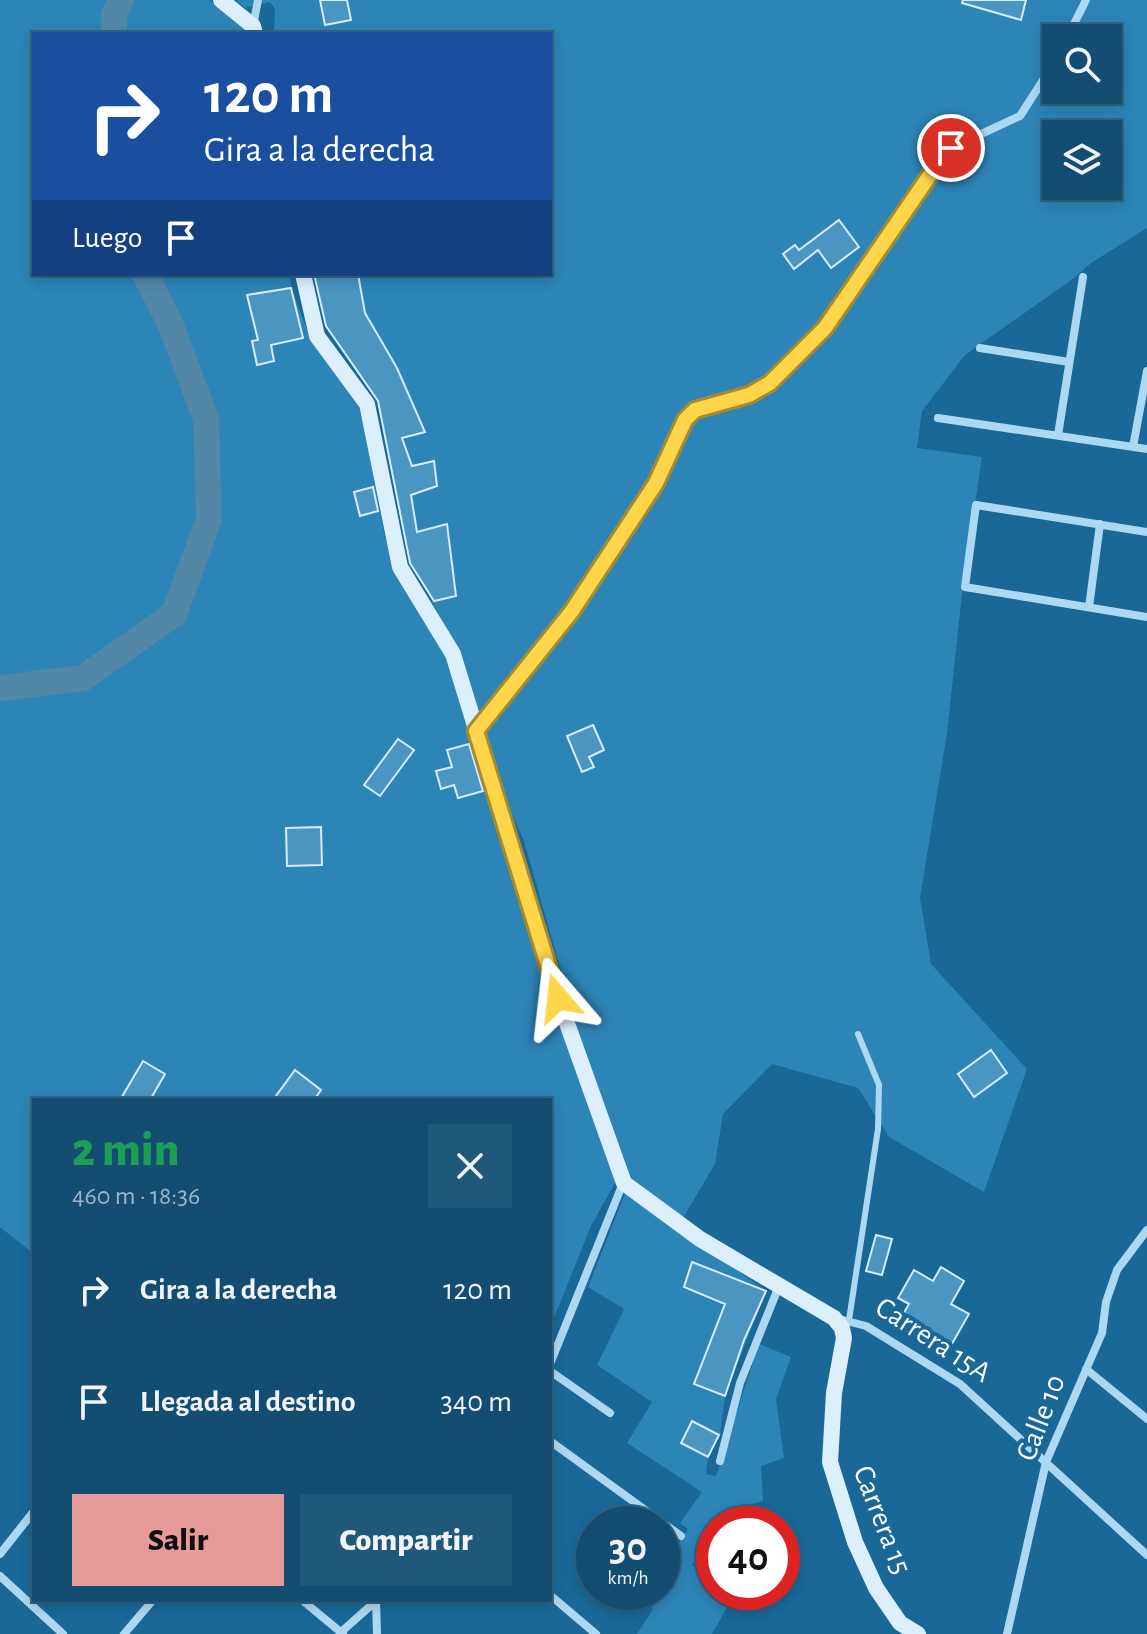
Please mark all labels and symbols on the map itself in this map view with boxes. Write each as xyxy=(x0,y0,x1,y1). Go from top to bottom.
pin xyxy=(917,114,985,182)
position arrow xyxy=(516,956,600,1040)
street label: Carrera 15A xyxy=(870,1292,996,1388)
street label: Calle 10 xyxy=(1011,1371,1071,1465)
street label: Carrera 15 xyxy=(848,1462,916,1578)
speed limit sign: 40 xyxy=(696,1506,800,1610)

